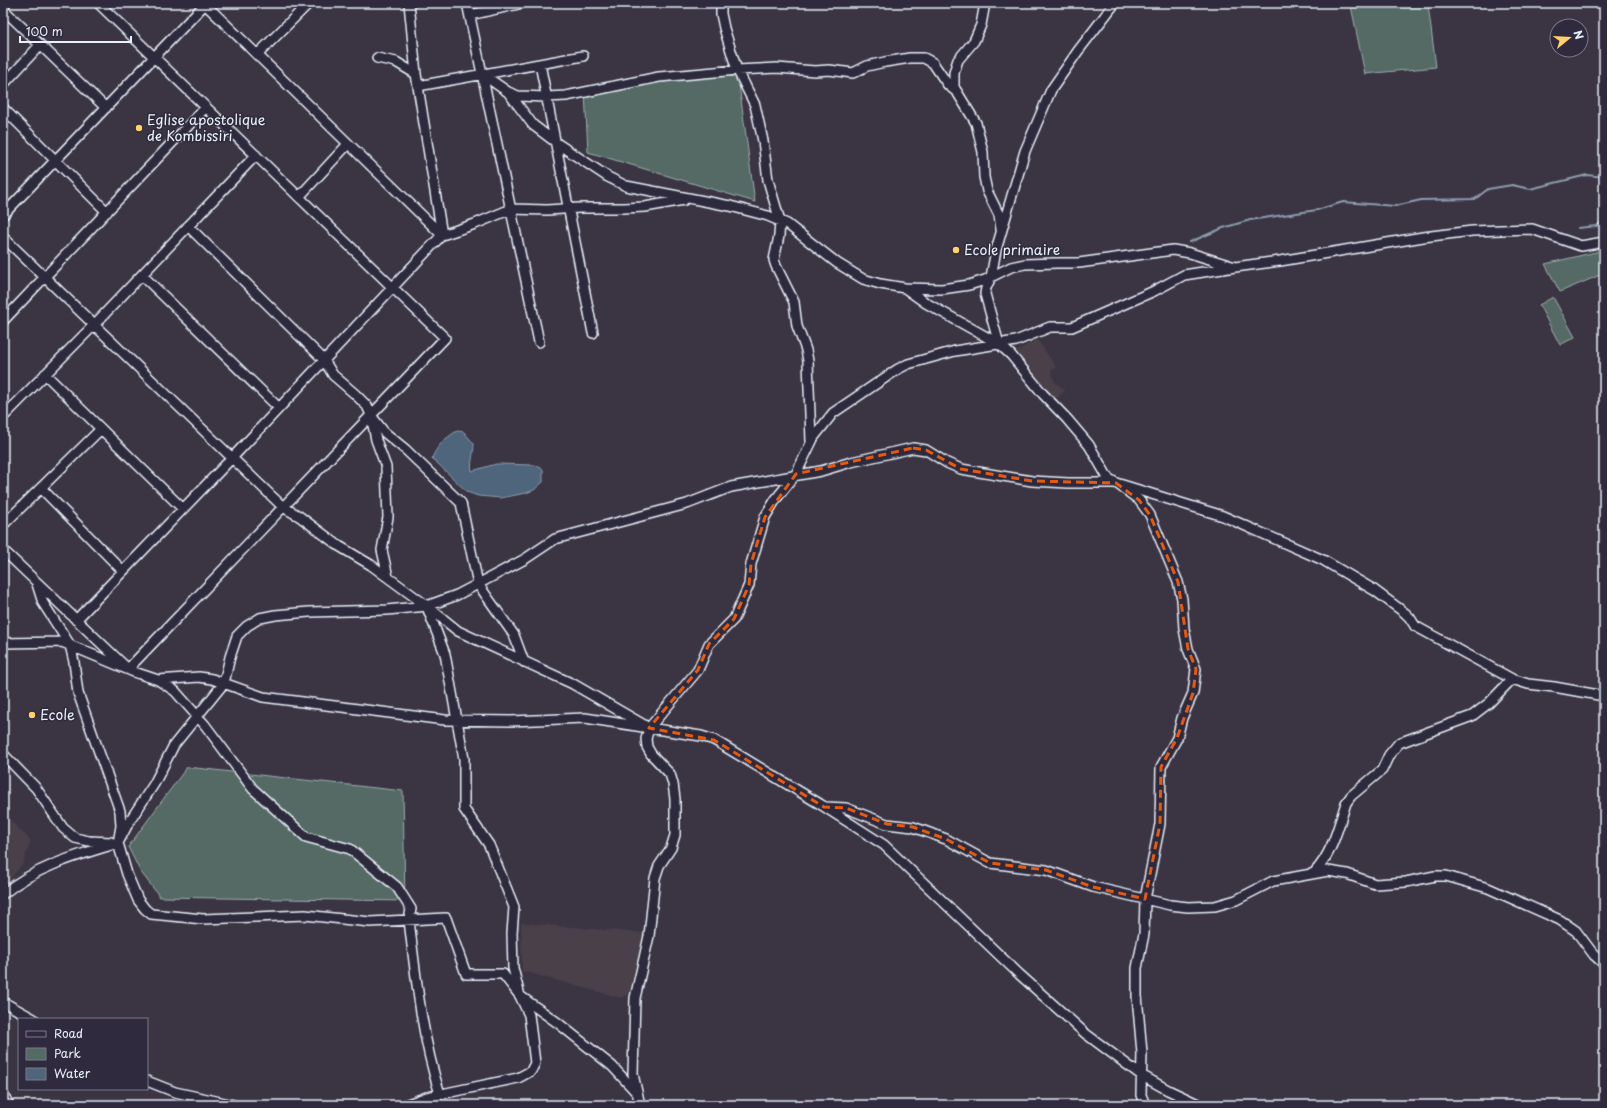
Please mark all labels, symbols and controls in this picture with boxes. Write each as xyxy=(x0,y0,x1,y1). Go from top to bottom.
scale bar xyxy=(20,18,131,44)
north arrow xyxy=(1549,18,1589,58)
text: 100 m xyxy=(26,22,63,40)
text: N xyxy=(1570,28,1589,42)
place label: Eglise apostolique de Kombissiri xyxy=(147,109,266,146)
marker: Eglise apostolique de Kombissiri xyxy=(134,123,144,133)
place label: Ecole primaire xyxy=(964,239,1060,260)
marker: Ecole primaire xyxy=(951,245,961,255)
place label: Ecole xyxy=(40,704,75,725)
marker: Ecole xyxy=(27,710,37,720)
legend xyxy=(18,1018,148,1090)
text: Road xyxy=(54,1024,83,1042)
text: Park xyxy=(54,1044,81,1062)
text: Water xyxy=(54,1064,91,1082)

